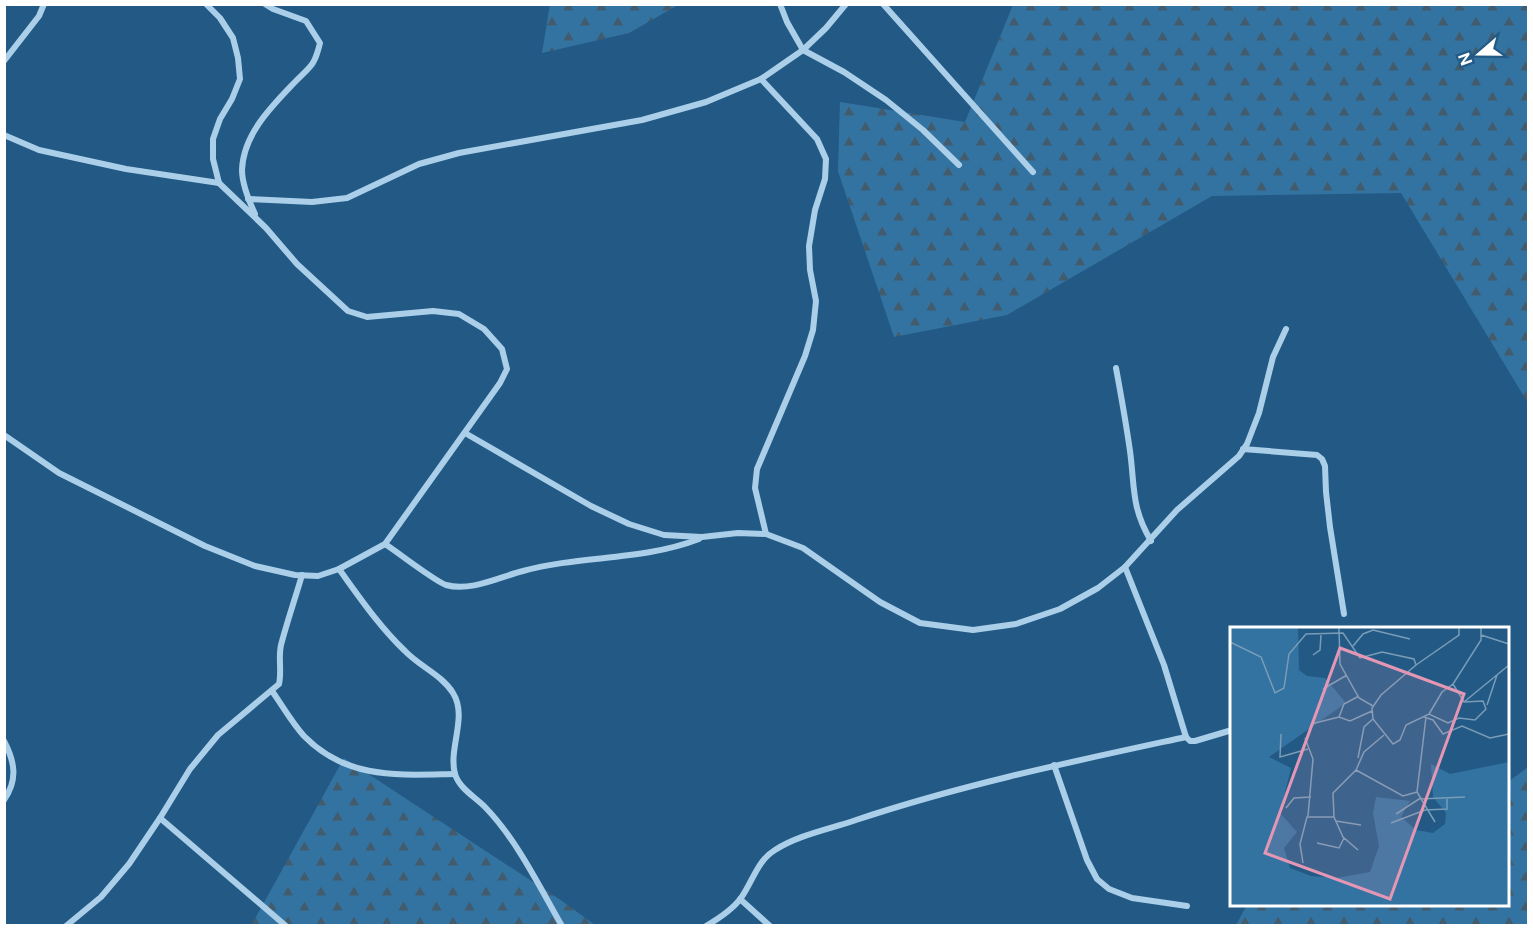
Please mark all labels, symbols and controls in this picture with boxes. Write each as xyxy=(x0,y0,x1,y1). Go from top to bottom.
north arrow xyxy=(1449,24,1509,84)
text: N xyxy=(1454,50,1476,68)
inset map xyxy=(1230,627,1509,906)

